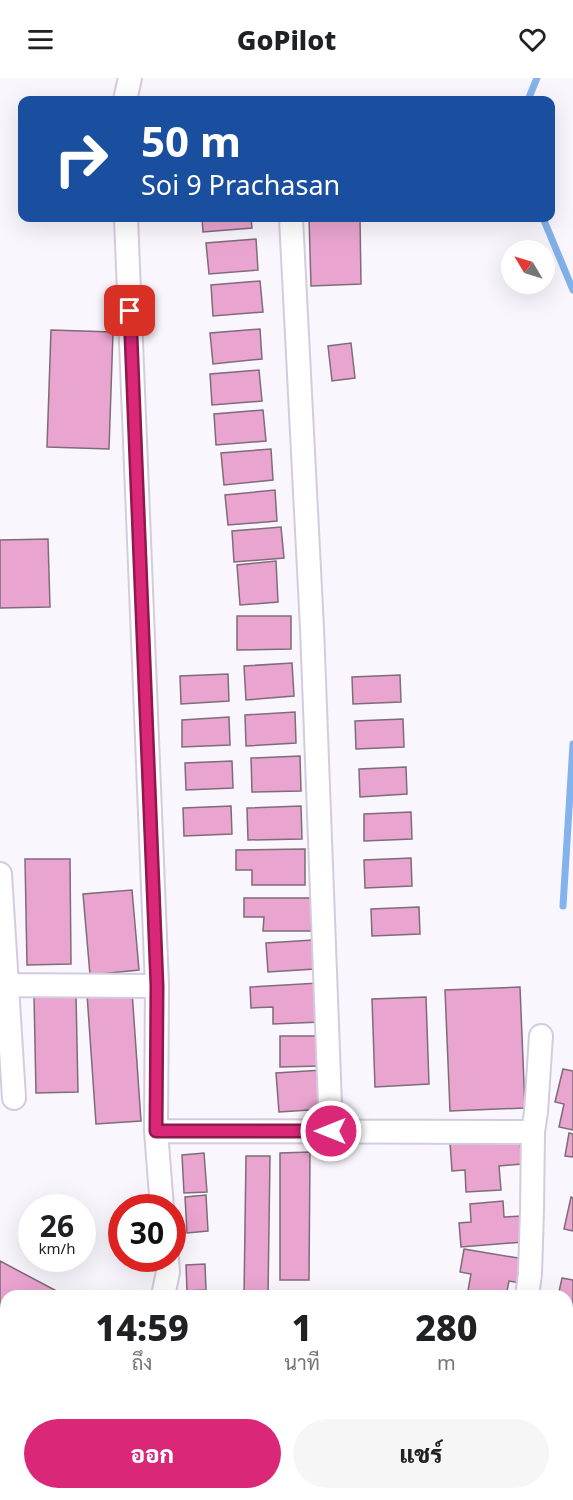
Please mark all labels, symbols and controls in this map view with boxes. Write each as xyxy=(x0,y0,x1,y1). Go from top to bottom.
text: GoPilot xyxy=(237,21,336,58)
icon: menu xyxy=(24,23,57,56)
icon: heart xyxy=(516,23,549,56)
text: 50 m xyxy=(141,112,241,169)
icon: right xyxy=(42,120,120,198)
text: Soi 9 Prachasan xyxy=(141,166,340,203)
north arrow xyxy=(501,240,555,294)
map controls xyxy=(501,240,555,294)
pin xyxy=(104,285,155,336)
icon: arrive xyxy=(113,294,146,327)
position arrow xyxy=(299,1099,363,1163)
speed limit sign: 30 xyxy=(108,1194,186,1272)
text: 26 xyxy=(40,1205,74,1246)
text: km/h xyxy=(39,1238,75,1258)
text: 14:59 xyxy=(95,1303,189,1352)
text: 1 xyxy=(292,1303,312,1352)
text: 280 xyxy=(415,1303,478,1352)
text: ถึง xyxy=(132,1349,152,1376)
text: นาที xyxy=(284,1349,320,1376)
text: m xyxy=(437,1349,456,1376)
button: ออก xyxy=(24,1419,281,1488)
button: แชร์ xyxy=(293,1419,549,1488)

